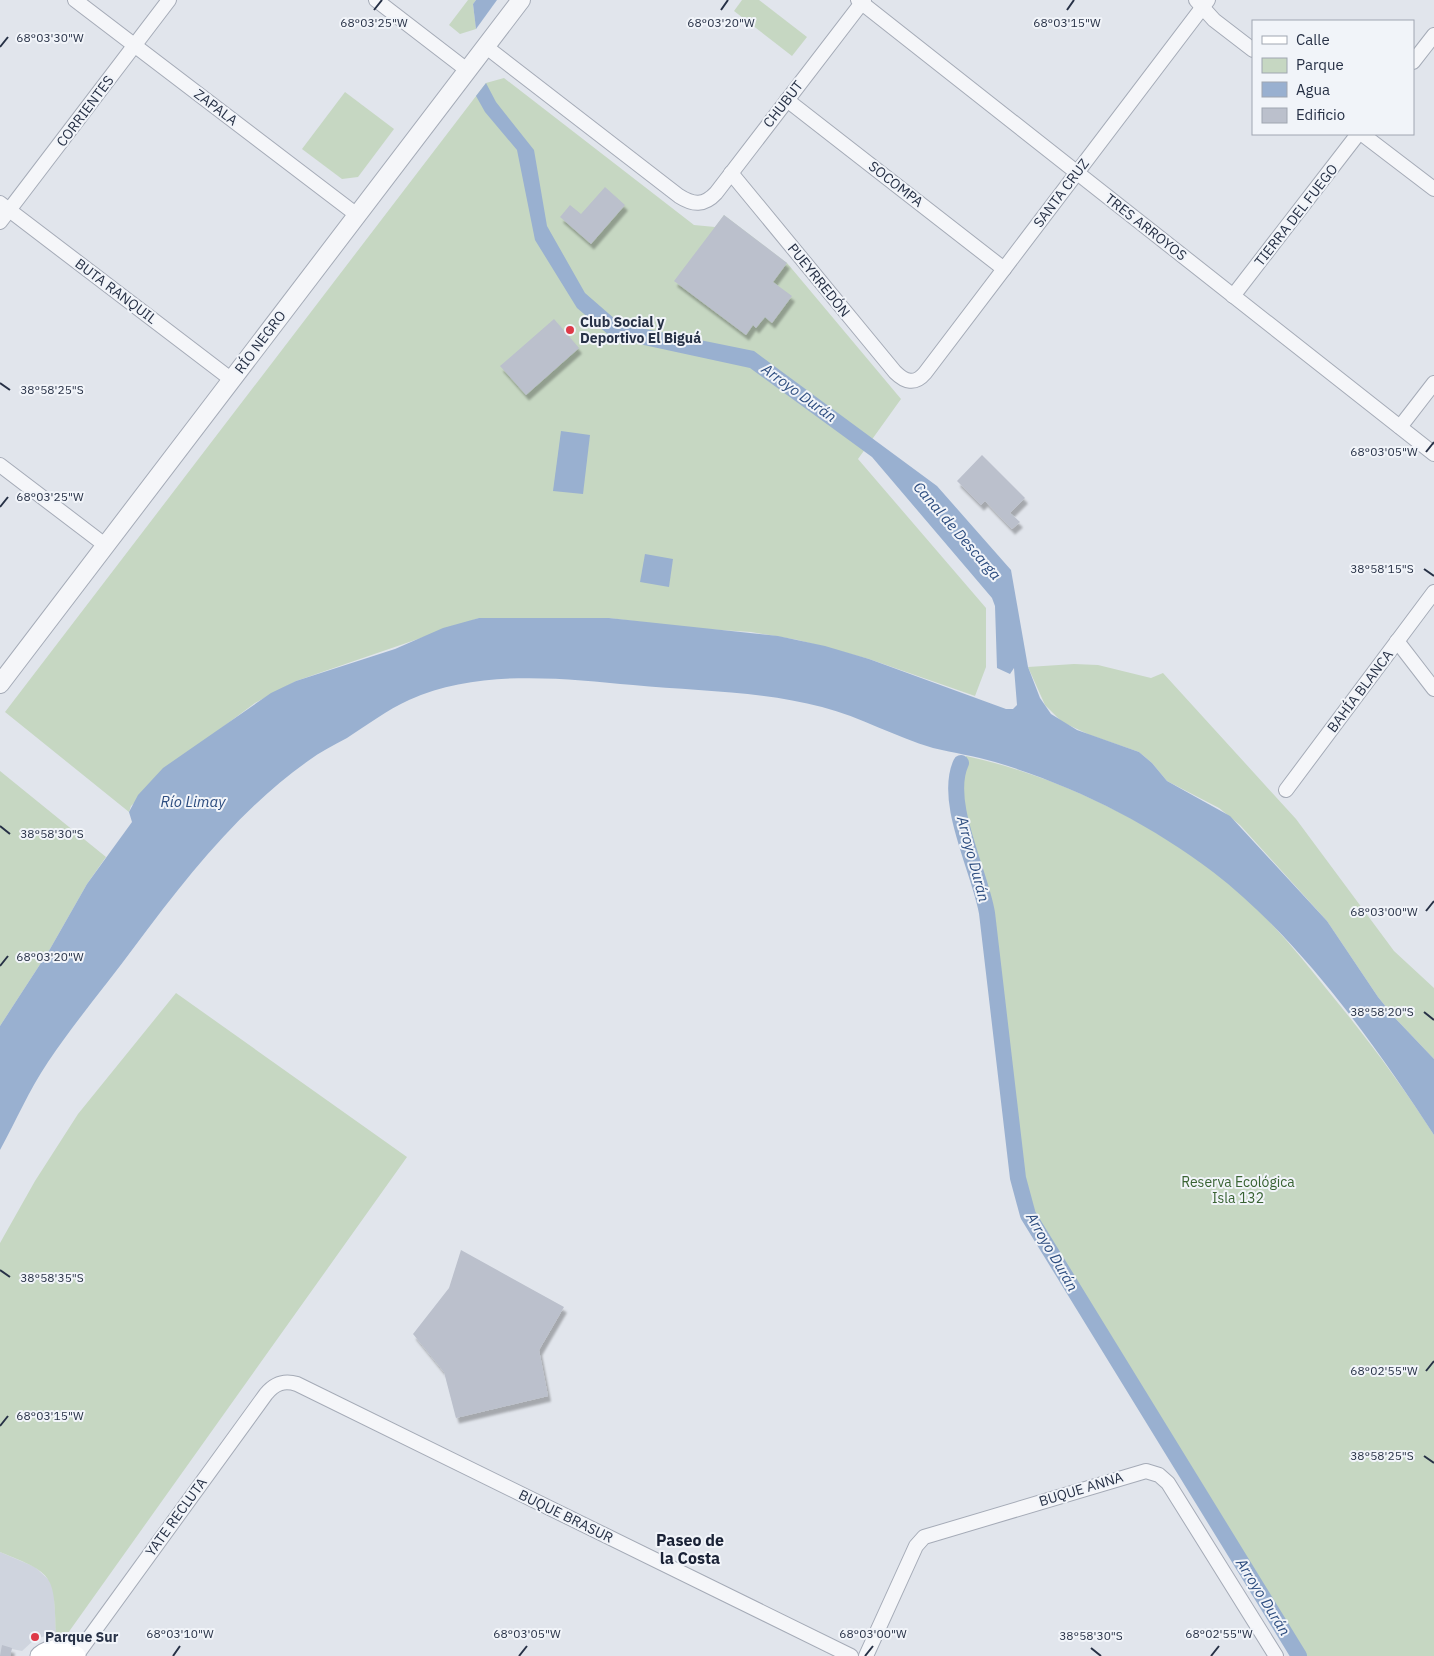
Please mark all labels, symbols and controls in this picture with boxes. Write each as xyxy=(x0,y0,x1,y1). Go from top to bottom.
text: 68°03'25"W xyxy=(340,15,408,30)
text: 68°03'20"W xyxy=(687,15,755,30)
text: 68°03'15"W xyxy=(1033,15,1101,30)
legend xyxy=(1252,20,1414,135)
text: 68°03'30"W xyxy=(16,30,84,45)
text: Calle xyxy=(1296,30,1330,49)
text: Parque xyxy=(1296,55,1344,74)
street label: CORRIENTES xyxy=(52,72,118,150)
street label: CHUBUT xyxy=(759,77,807,131)
text: Agua xyxy=(1296,80,1330,99)
street label: ZAPALA xyxy=(191,85,241,129)
text: Edificio xyxy=(1296,105,1345,124)
street label: SANTA CRUZ xyxy=(1029,155,1093,231)
street label: SOCOMPA xyxy=(865,157,927,211)
street label: TIERRA DEL FUEGO xyxy=(1250,160,1342,270)
street label: TRES ARROYOS xyxy=(1102,190,1190,264)
street label: PUEYRREDÓN xyxy=(784,239,855,320)
street label: BUTA RANQUIL xyxy=(72,254,160,328)
street label: RÍO NEGRO xyxy=(230,306,290,377)
place label: Club Social y Deportivo El Biguá xyxy=(580,313,701,347)
marker: Club Social y Deportivo El Biguá xyxy=(564,324,576,336)
water label: Arroyo Durán xyxy=(757,359,840,426)
text: 38°58'25"S xyxy=(20,382,84,397)
text: 68°03'05"W xyxy=(1350,444,1418,459)
water label: Canal de Descarga xyxy=(909,478,1005,584)
text: 68°03'25"W xyxy=(16,489,84,504)
text: 38°58'15"S xyxy=(1350,561,1414,576)
street label: BAHÍA BLANCA xyxy=(1322,646,1397,736)
water label: Río Limay xyxy=(160,792,226,811)
water label: Arroyo Durán xyxy=(953,813,994,904)
text: 38°58'30"S xyxy=(20,826,84,841)
text: 68°03'00"W xyxy=(1350,904,1418,919)
text: 68°03'20"W xyxy=(16,949,84,964)
text: 38°58'20"S xyxy=(1350,1004,1414,1019)
park label: Reserva Ecológica Isla 132 xyxy=(1181,1173,1295,1207)
water label: Arroyo Durán xyxy=(1022,1208,1083,1295)
text: 38°58'35"S xyxy=(20,1270,84,1285)
text: 68°02'55"W xyxy=(1350,1363,1418,1378)
text: 68°03'15"W xyxy=(16,1408,84,1423)
text: 38°58'25"S xyxy=(1350,1448,1414,1463)
street label: BUQUE ANNA xyxy=(1037,1468,1125,1510)
street label: YATE RECLUTA xyxy=(141,1474,211,1560)
street label: BUQUE BRASUR xyxy=(516,1485,616,1547)
district label: Paseo de la Costa xyxy=(656,1530,724,1568)
water label: Arroyo Durán xyxy=(1232,1554,1295,1639)
text: 68°03'10"W xyxy=(146,1626,214,1641)
text: 68°03'05"W xyxy=(493,1626,561,1641)
text: 68°03'00"W xyxy=(839,1626,907,1641)
text: 68°02'55"W xyxy=(1185,1626,1253,1641)
place label: Parque Sur xyxy=(45,1628,119,1646)
text: 38°58'30"S xyxy=(1059,1628,1123,1643)
marker: Parque Sur xyxy=(29,1631,41,1643)

